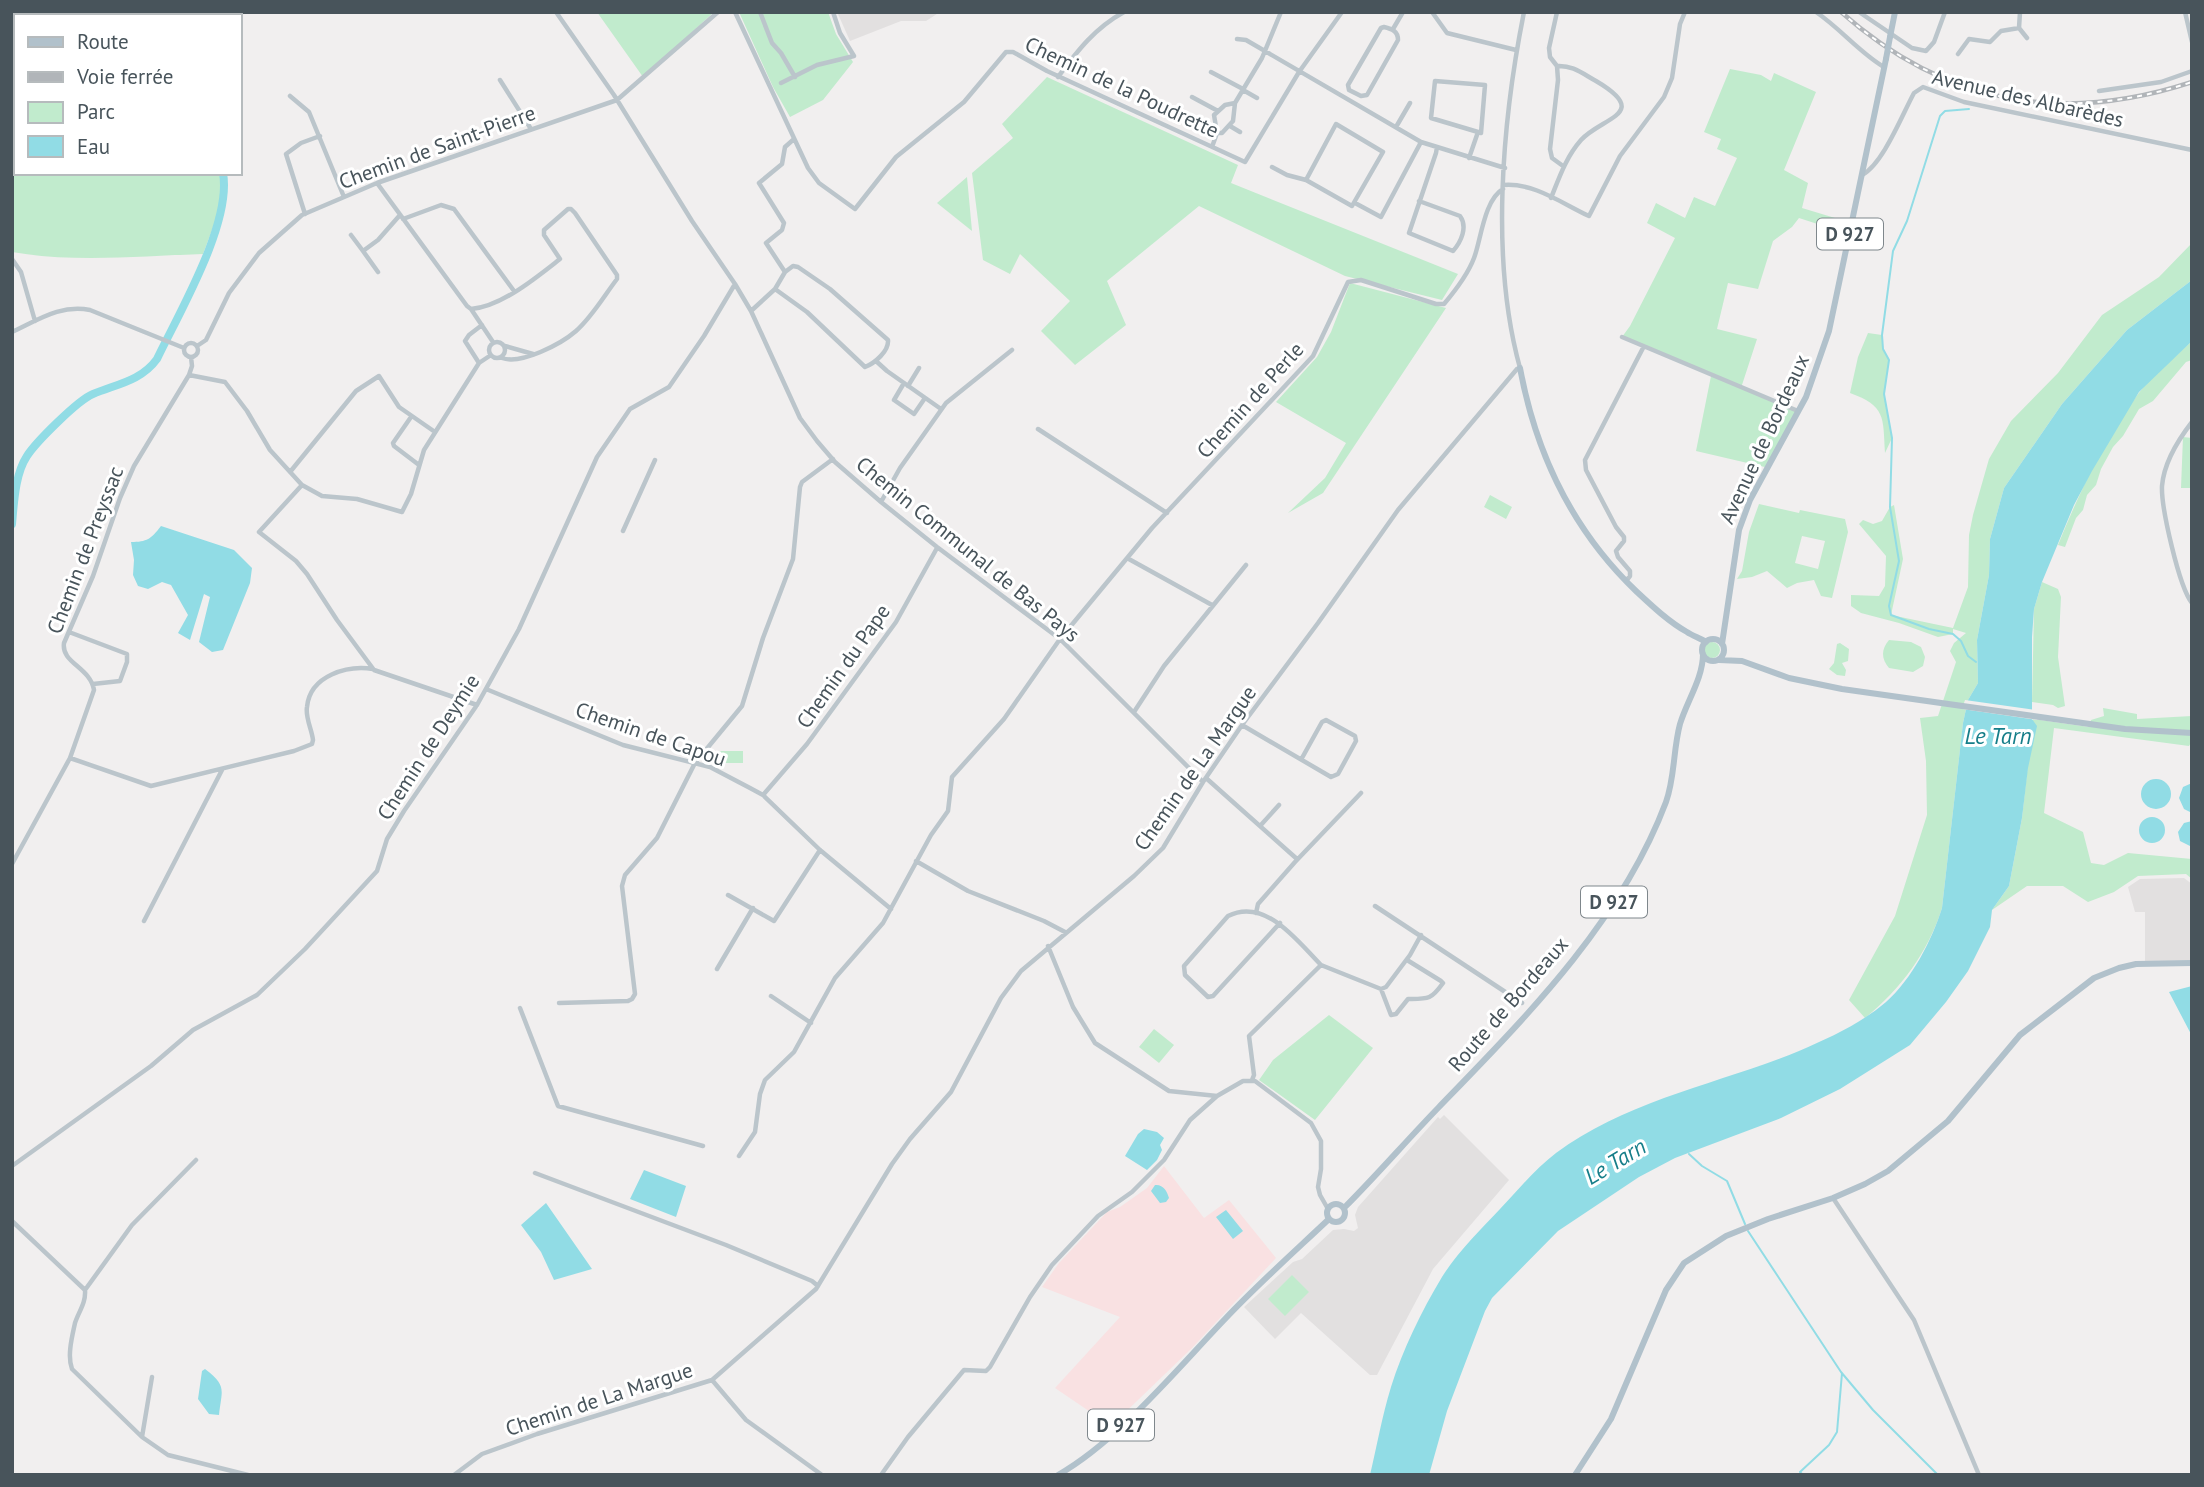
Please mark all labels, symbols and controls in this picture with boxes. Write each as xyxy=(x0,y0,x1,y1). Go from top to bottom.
legend xyxy=(14,14,242,175)
text: Route xyxy=(77,28,129,55)
street label: Chemin de la Poudrette xyxy=(1021,30,1223,144)
text: Voie ferrée xyxy=(76,63,173,90)
street label: Avenue des Albarèdes xyxy=(1930,63,2126,133)
text: Parc xyxy=(77,98,115,125)
street label: Chemin de Saint-Pierre xyxy=(335,99,539,195)
text: Eau xyxy=(77,133,110,160)
road number: D 927 xyxy=(1817,218,1883,250)
street label: Chemin de Perle xyxy=(1191,336,1309,464)
street label: Avenue de Bordeaux xyxy=(1713,350,1815,528)
street label: Chemin Communal de Bas Pays xyxy=(851,450,1085,648)
street label: Chemin de Preyssac xyxy=(41,462,129,638)
street label: Chemin du Pape xyxy=(790,599,896,733)
street label: Chemin de Deymie xyxy=(371,669,485,825)
street label: Chemin de La Margue xyxy=(1128,680,1262,856)
street label: Chemin de Capou xyxy=(572,696,730,772)
water label: Le Tarn xyxy=(1964,721,2032,750)
road number: D 927 xyxy=(1581,887,1647,918)
street label: Route de Bordeaux xyxy=(1442,931,1574,1077)
water label: Le Tarn xyxy=(1579,1131,1651,1191)
street label: Chemin de La Margue xyxy=(502,1356,696,1442)
road number: D 927 xyxy=(1088,1410,1154,1441)

